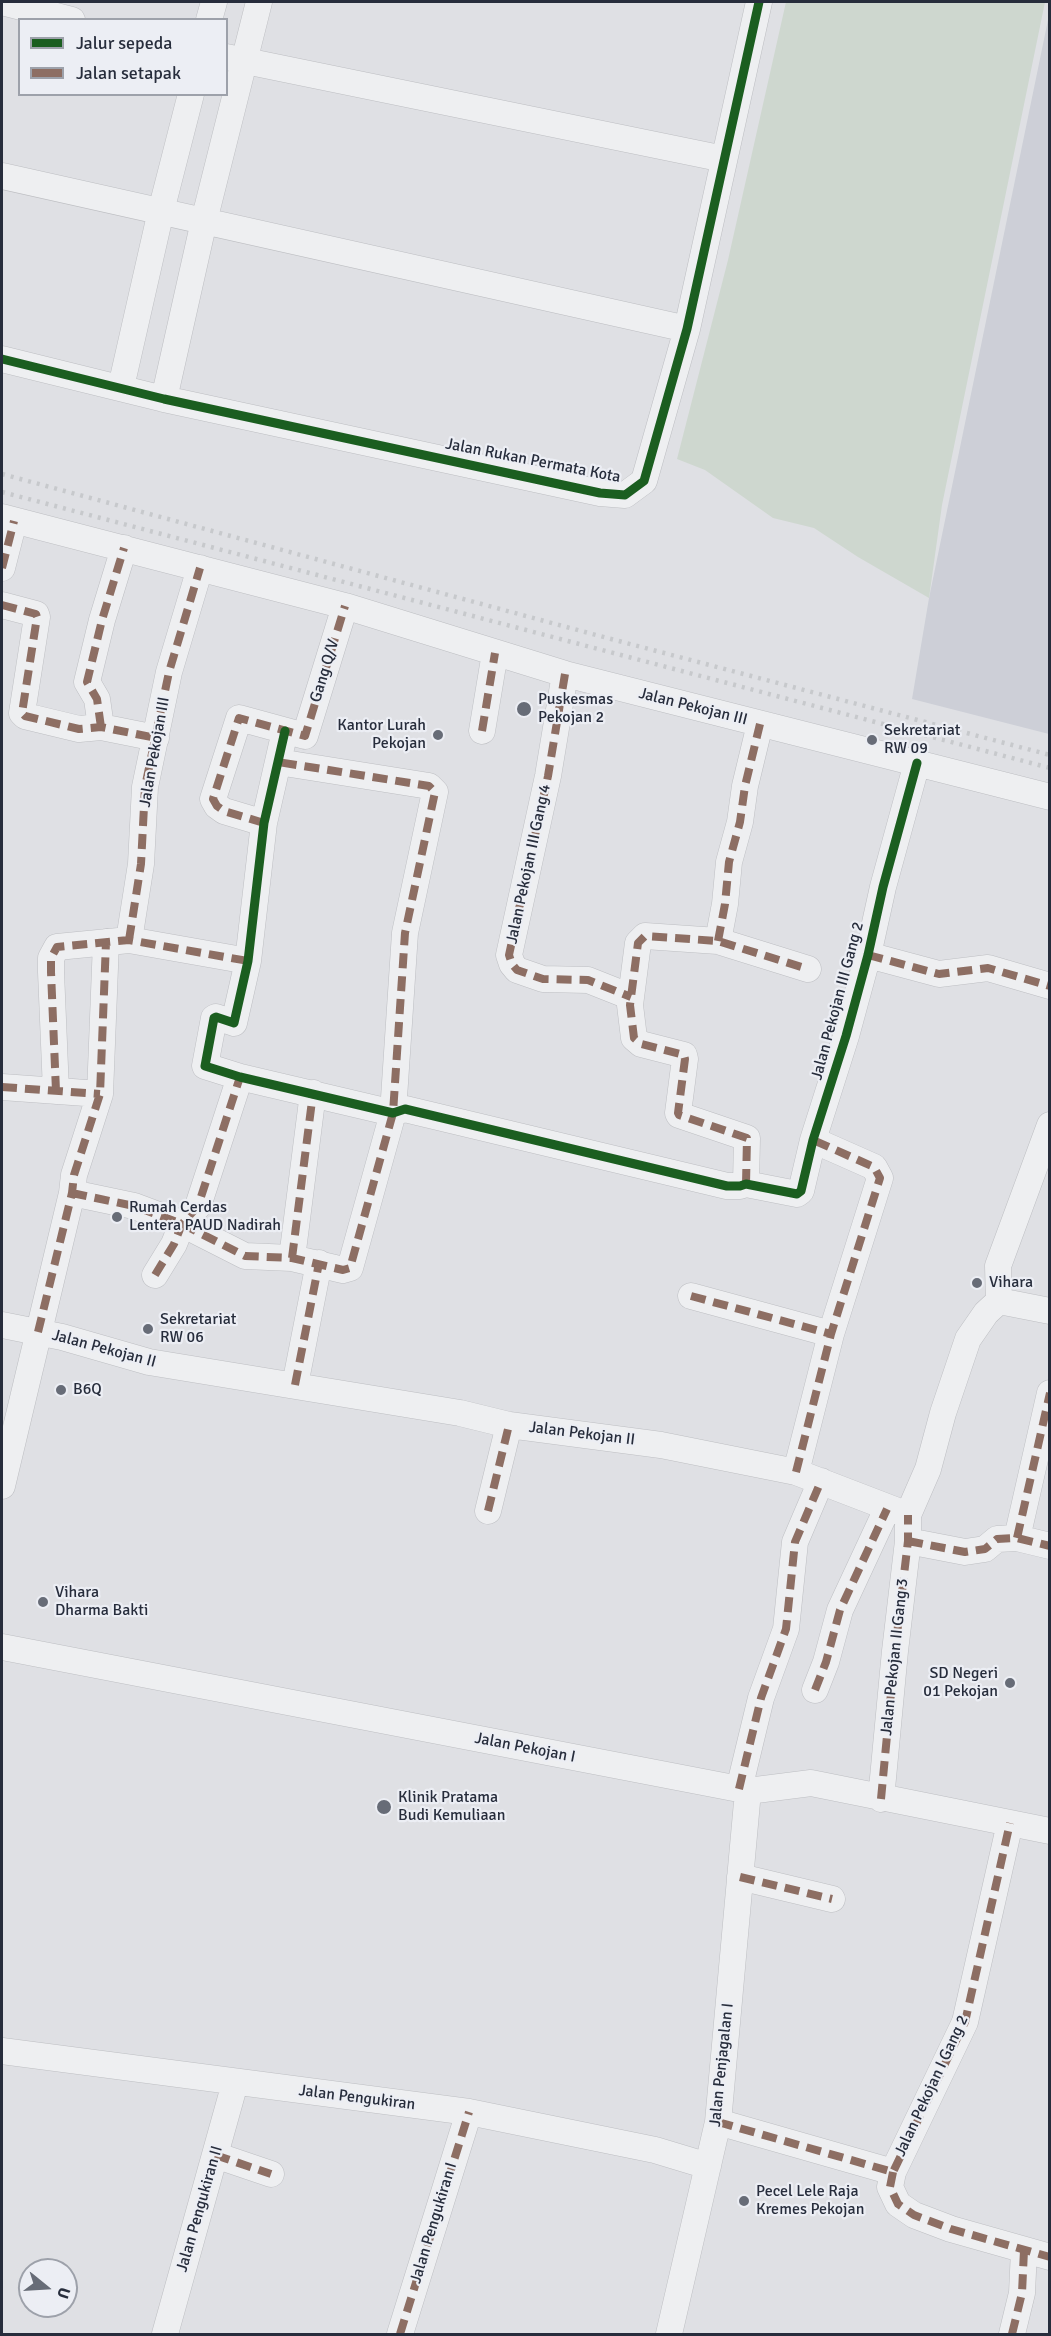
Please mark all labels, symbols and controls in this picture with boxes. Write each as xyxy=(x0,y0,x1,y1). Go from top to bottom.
legend xyxy=(18,18,228,96)
text: Jalur sepeda xyxy=(76,32,172,54)
text: Jalan setapak xyxy=(76,62,181,84)
street label: Jalan Rukan Permata Kota xyxy=(444,435,622,487)
street label: Gang Q/V xyxy=(306,637,344,705)
street label: Jalan Pekojan III xyxy=(637,684,749,730)
place label: Puskesmas Pekojan 2 xyxy=(538,690,613,728)
street label: Jalan Pekojan III xyxy=(136,695,174,809)
marker: Puskesmas Pekojan 2 xyxy=(515,700,533,718)
place label: Kantor Lurah Pekojan xyxy=(337,716,426,754)
place label: Sekretariat RW 09 xyxy=(884,721,960,759)
marker: Kantor Lurah Pekojan xyxy=(431,728,445,742)
marker: Sekretariat RW 09 xyxy=(865,733,879,747)
street label: Jalan Pekojan III Gang 4 xyxy=(503,782,555,946)
street label: Jalan Pekojan III Gang 2 xyxy=(808,920,868,1082)
place label: Rumah Cerdas Lentera PAUD Nadirah xyxy=(129,1198,281,1236)
marker: Rumah Cerdas Lentera PAUD Nadirah xyxy=(110,1210,124,1224)
place label: Vihara xyxy=(989,1273,1033,1293)
marker: Vihara xyxy=(970,1276,984,1290)
place label: Sekretariat RW 06 xyxy=(160,1310,236,1348)
marker: Sekretariat RW 06 xyxy=(141,1322,155,1336)
street label: Jalan Pekojan II xyxy=(50,1326,158,1372)
place label: B6Q xyxy=(73,1380,102,1400)
marker: B6Q xyxy=(54,1383,68,1397)
street label: Jalan Pekojan II xyxy=(528,1418,636,1450)
street label: Jalan Pekojan II Gang 3 xyxy=(877,1577,913,1737)
place label: Vihara Dharma Bakti xyxy=(55,1583,148,1621)
marker: Vihara Dharma Bakti xyxy=(36,1595,50,1609)
place label: SD Negeri 01 Pekojan xyxy=(923,1664,998,1702)
marker: SD Negeri 01 Pekojan xyxy=(1003,1676,1017,1690)
street label: Jalan Pekojan I xyxy=(473,1729,577,1767)
place label: Klinik Pratama Budi Kemuliaan xyxy=(398,1788,505,1826)
marker: Klinik Pratama Budi Kemuliaan xyxy=(375,1798,393,1816)
street label: Jalan Penjagalan I xyxy=(706,2002,738,2128)
street label: Jalan Pekojan I Gang 2 xyxy=(891,2012,973,2160)
street label: Jalan Pengukiran xyxy=(298,2081,416,2115)
street label: Jalan Pengukiran II xyxy=(173,2144,227,2274)
street label: Jalan Pengukiran I xyxy=(406,2160,462,2286)
place label: Pecel Lele Raja Kremes Pekojan xyxy=(756,2182,864,2220)
marker: Pecel Lele Raja Kremes Pekojan xyxy=(737,2194,751,2208)
north arrow xyxy=(18,2258,78,2318)
text: U xyxy=(52,2285,74,2301)

